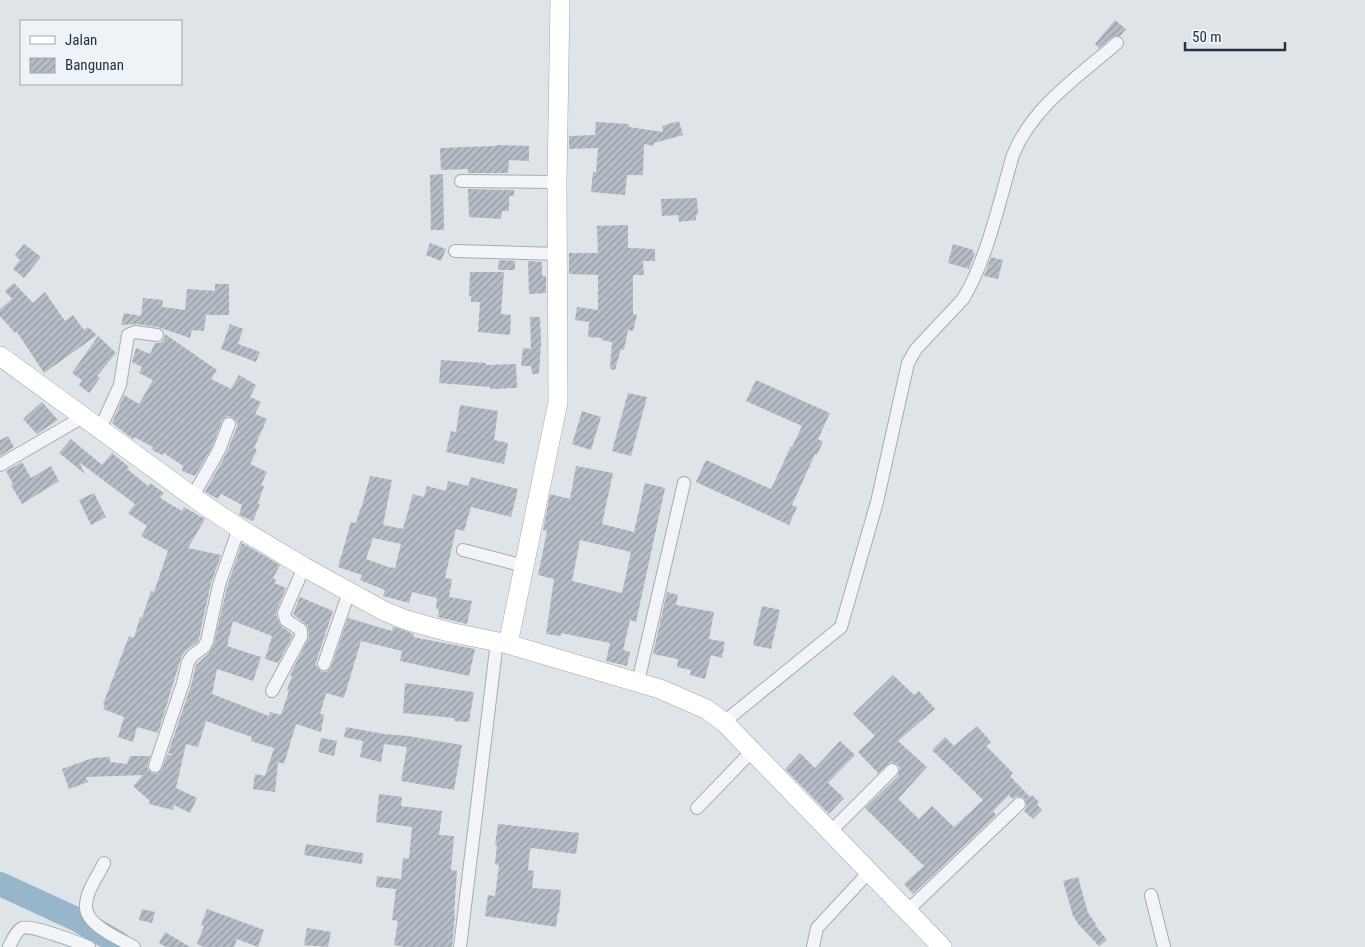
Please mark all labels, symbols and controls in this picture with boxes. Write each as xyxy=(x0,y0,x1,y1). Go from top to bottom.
legend xyxy=(20,20,182,85)
scale bar xyxy=(1185,20,1285,52)
text: 50 m xyxy=(1192,28,1222,46)
text: Jalan xyxy=(65,31,97,49)
text: Bangunan xyxy=(65,56,124,74)

